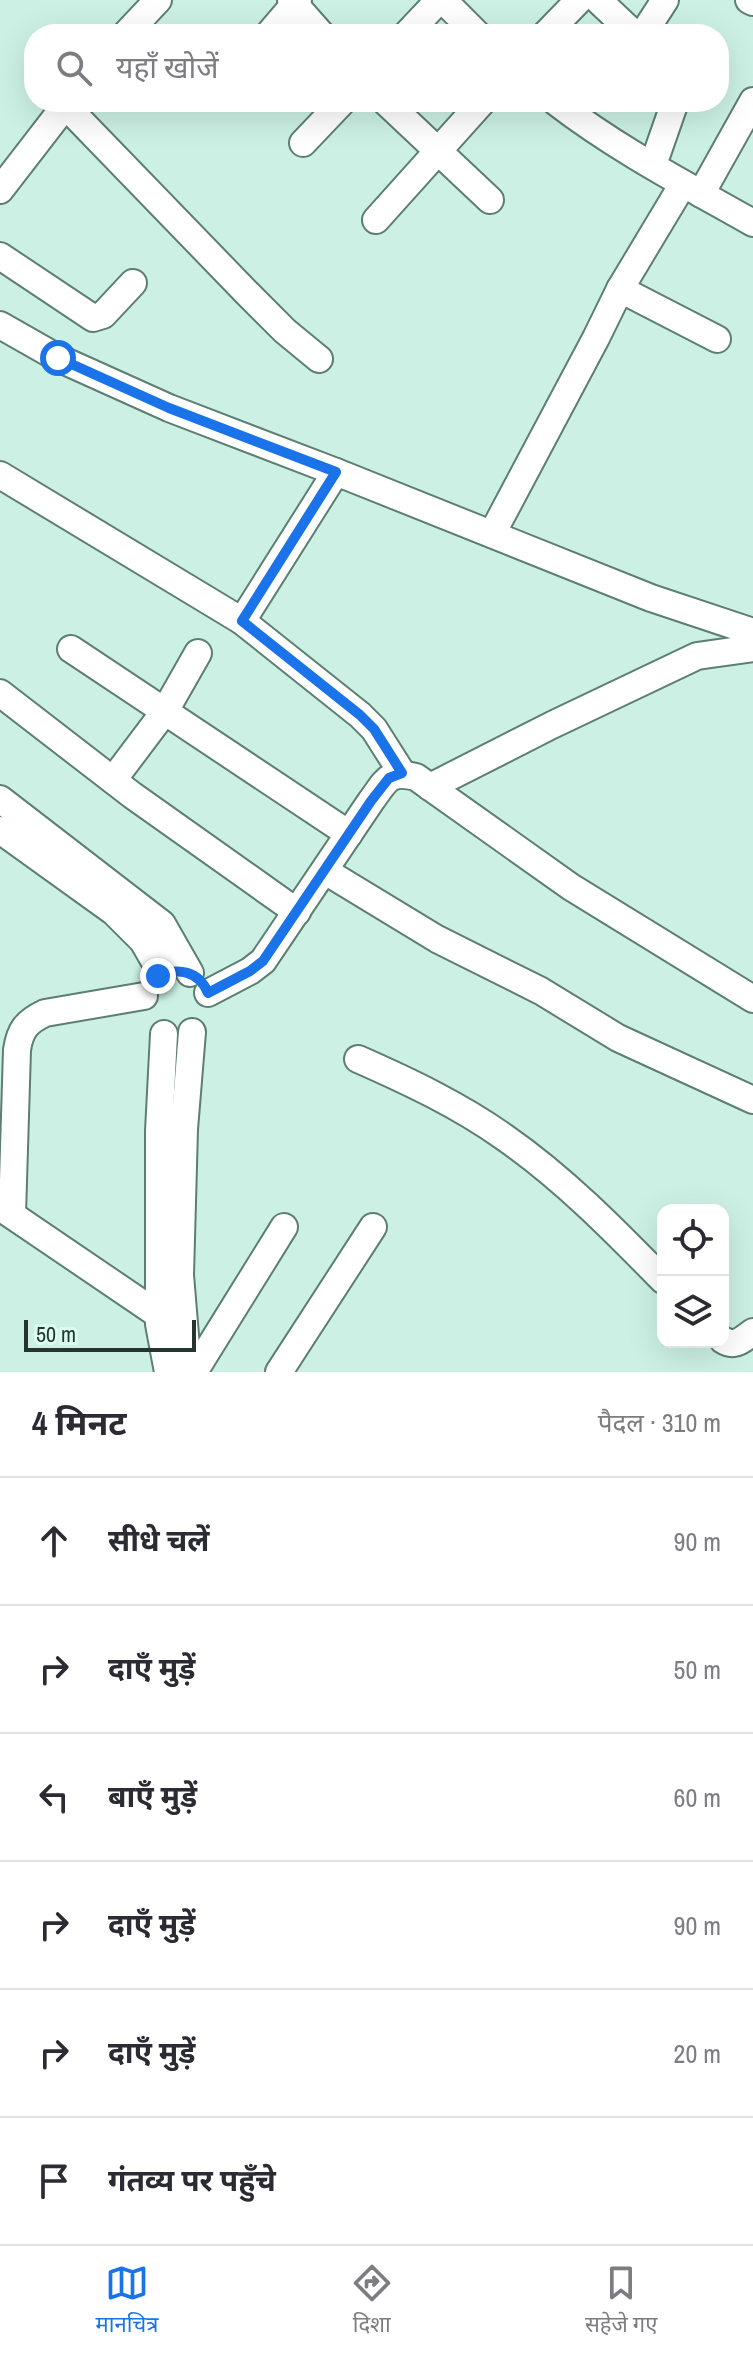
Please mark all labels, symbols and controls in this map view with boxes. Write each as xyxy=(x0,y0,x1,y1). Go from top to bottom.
search box xyxy=(24,24,729,112)
icon: search xyxy=(52,46,96,90)
text: यहाँ खोजें xyxy=(116,47,219,87)
route start xyxy=(40,340,76,376)
route end xyxy=(140,958,176,994)
map controls xyxy=(657,1204,729,1348)
button: locate xyxy=(657,1204,729,1276)
button: layers xyxy=(657,1276,729,1348)
scale bar xyxy=(24,1316,196,1352)
text: 50 m xyxy=(36,1319,76,1349)
text: 4 मिनट xyxy=(32,1400,127,1446)
text: पैदल · 310 m xyxy=(598,1405,721,1440)
icon: ahead xyxy=(32,1519,76,1563)
text: सीधे चलें xyxy=(108,1520,209,1560)
text: 90 m xyxy=(674,1524,721,1559)
icon: right xyxy=(32,1647,76,1691)
text: दाएँ मुड़ें xyxy=(108,1648,195,1688)
text: 50 m xyxy=(674,1652,721,1687)
icon: left xyxy=(32,1775,76,1819)
text: बाएँ मुड़ें xyxy=(108,1776,197,1816)
text: 60 m xyxy=(674,1780,721,1815)
icon: right xyxy=(32,1903,76,1947)
text: दाएँ मुड़ें xyxy=(108,1904,195,1944)
text: 90 m xyxy=(674,1908,721,1943)
icon: right xyxy=(32,2031,76,2075)
text: दाएँ मुड़ें xyxy=(108,2032,195,2072)
text: 20 m xyxy=(674,2036,721,2071)
icon: arrive xyxy=(32,2159,76,2203)
text: गंतव्य पर पहुँचे xyxy=(108,2160,276,2200)
tab: मानचित्र xyxy=(96,2261,159,2341)
tab: दिशा xyxy=(350,2261,394,2341)
tab: सहेजे गए xyxy=(585,2261,657,2341)

